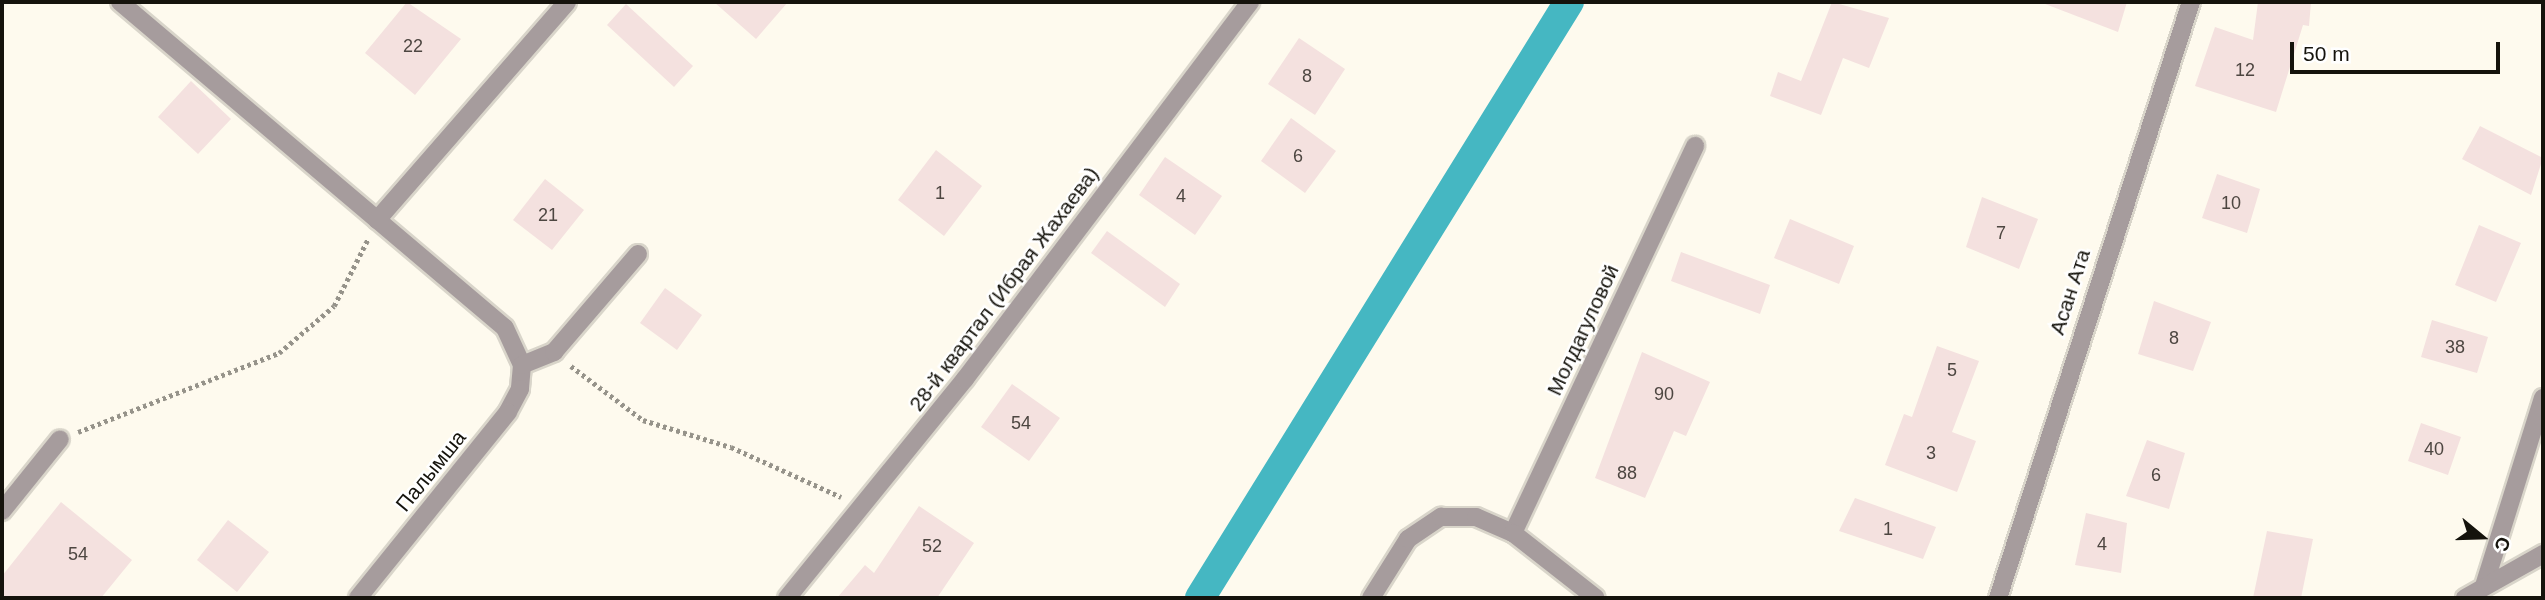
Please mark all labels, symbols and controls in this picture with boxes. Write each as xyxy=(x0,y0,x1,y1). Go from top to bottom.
scale bar xyxy=(2293,28,2503,72)
house number: 22 xyxy=(403,35,423,57)
text: 50 m xyxy=(2303,42,2350,65)
house number: 12 xyxy=(2235,59,2255,81)
house number: 8 xyxy=(1302,65,1312,87)
house number: 6 xyxy=(1293,145,1303,167)
street label: 28-й квартал (Ибрая Жахаева) xyxy=(904,162,1104,416)
house number: 1 xyxy=(935,182,945,204)
house number: 4 xyxy=(1176,185,1186,207)
house number: 10 xyxy=(2221,192,2241,214)
house number: 21 xyxy=(538,204,558,226)
house number: 7 xyxy=(1996,222,2006,244)
street label: Асан Ата xyxy=(2044,246,2096,338)
street label: Молдагуловой xyxy=(1542,261,1624,399)
house number: 8 xyxy=(2169,327,2179,349)
house number: 38 xyxy=(2445,336,2465,358)
house number: 5 xyxy=(1947,359,1957,381)
house number: 90 xyxy=(1654,383,1674,405)
house number: 54 xyxy=(1011,412,1031,434)
street label: Палымша xyxy=(391,425,471,517)
house number: 40 xyxy=(2424,438,2444,460)
house number: 3 xyxy=(1926,442,1936,464)
house number: 88 xyxy=(1617,462,1637,484)
house number: 6 xyxy=(2151,464,2161,486)
north arrow xyxy=(2447,502,2517,572)
house number: 1 xyxy=(1883,518,1893,540)
house number: 4 xyxy=(2097,533,2107,555)
text: С xyxy=(2490,534,2514,554)
house number: 52 xyxy=(922,535,942,557)
house number: 54 xyxy=(68,543,88,565)

